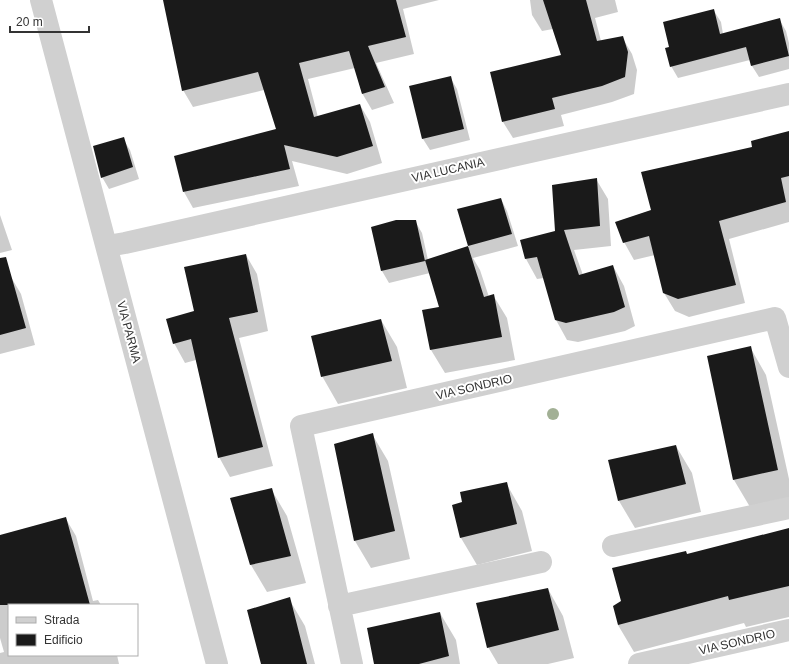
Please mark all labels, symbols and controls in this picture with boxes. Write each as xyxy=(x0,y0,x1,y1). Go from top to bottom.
scale bar xyxy=(10,8,89,34)
text: 20 m xyxy=(16,15,43,29)
street label: VIA LUCANIA xyxy=(410,155,486,185)
street label: VIA PARMA xyxy=(114,299,144,365)
street label: VIA SONDRIO xyxy=(434,371,514,403)
legend xyxy=(8,604,138,656)
text: Strada xyxy=(44,613,80,627)
street label: VIA SONDRIO xyxy=(697,626,777,658)
text: Edificio xyxy=(44,633,83,647)

